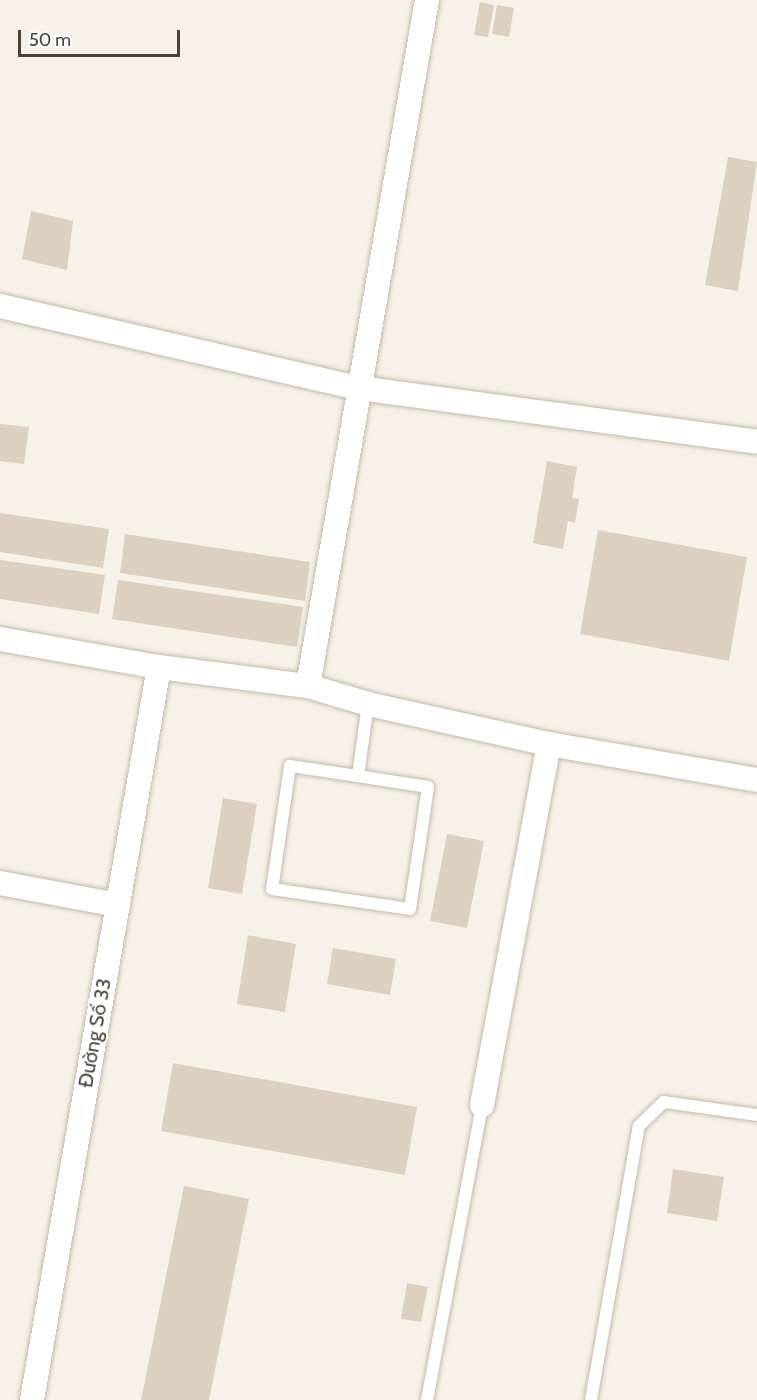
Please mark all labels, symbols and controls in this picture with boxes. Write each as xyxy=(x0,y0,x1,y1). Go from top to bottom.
scale bar xyxy=(21,18,183,56)
text: 50 m xyxy=(29,29,71,51)
street label: Đường Số 33 xyxy=(74,976,116,1090)

